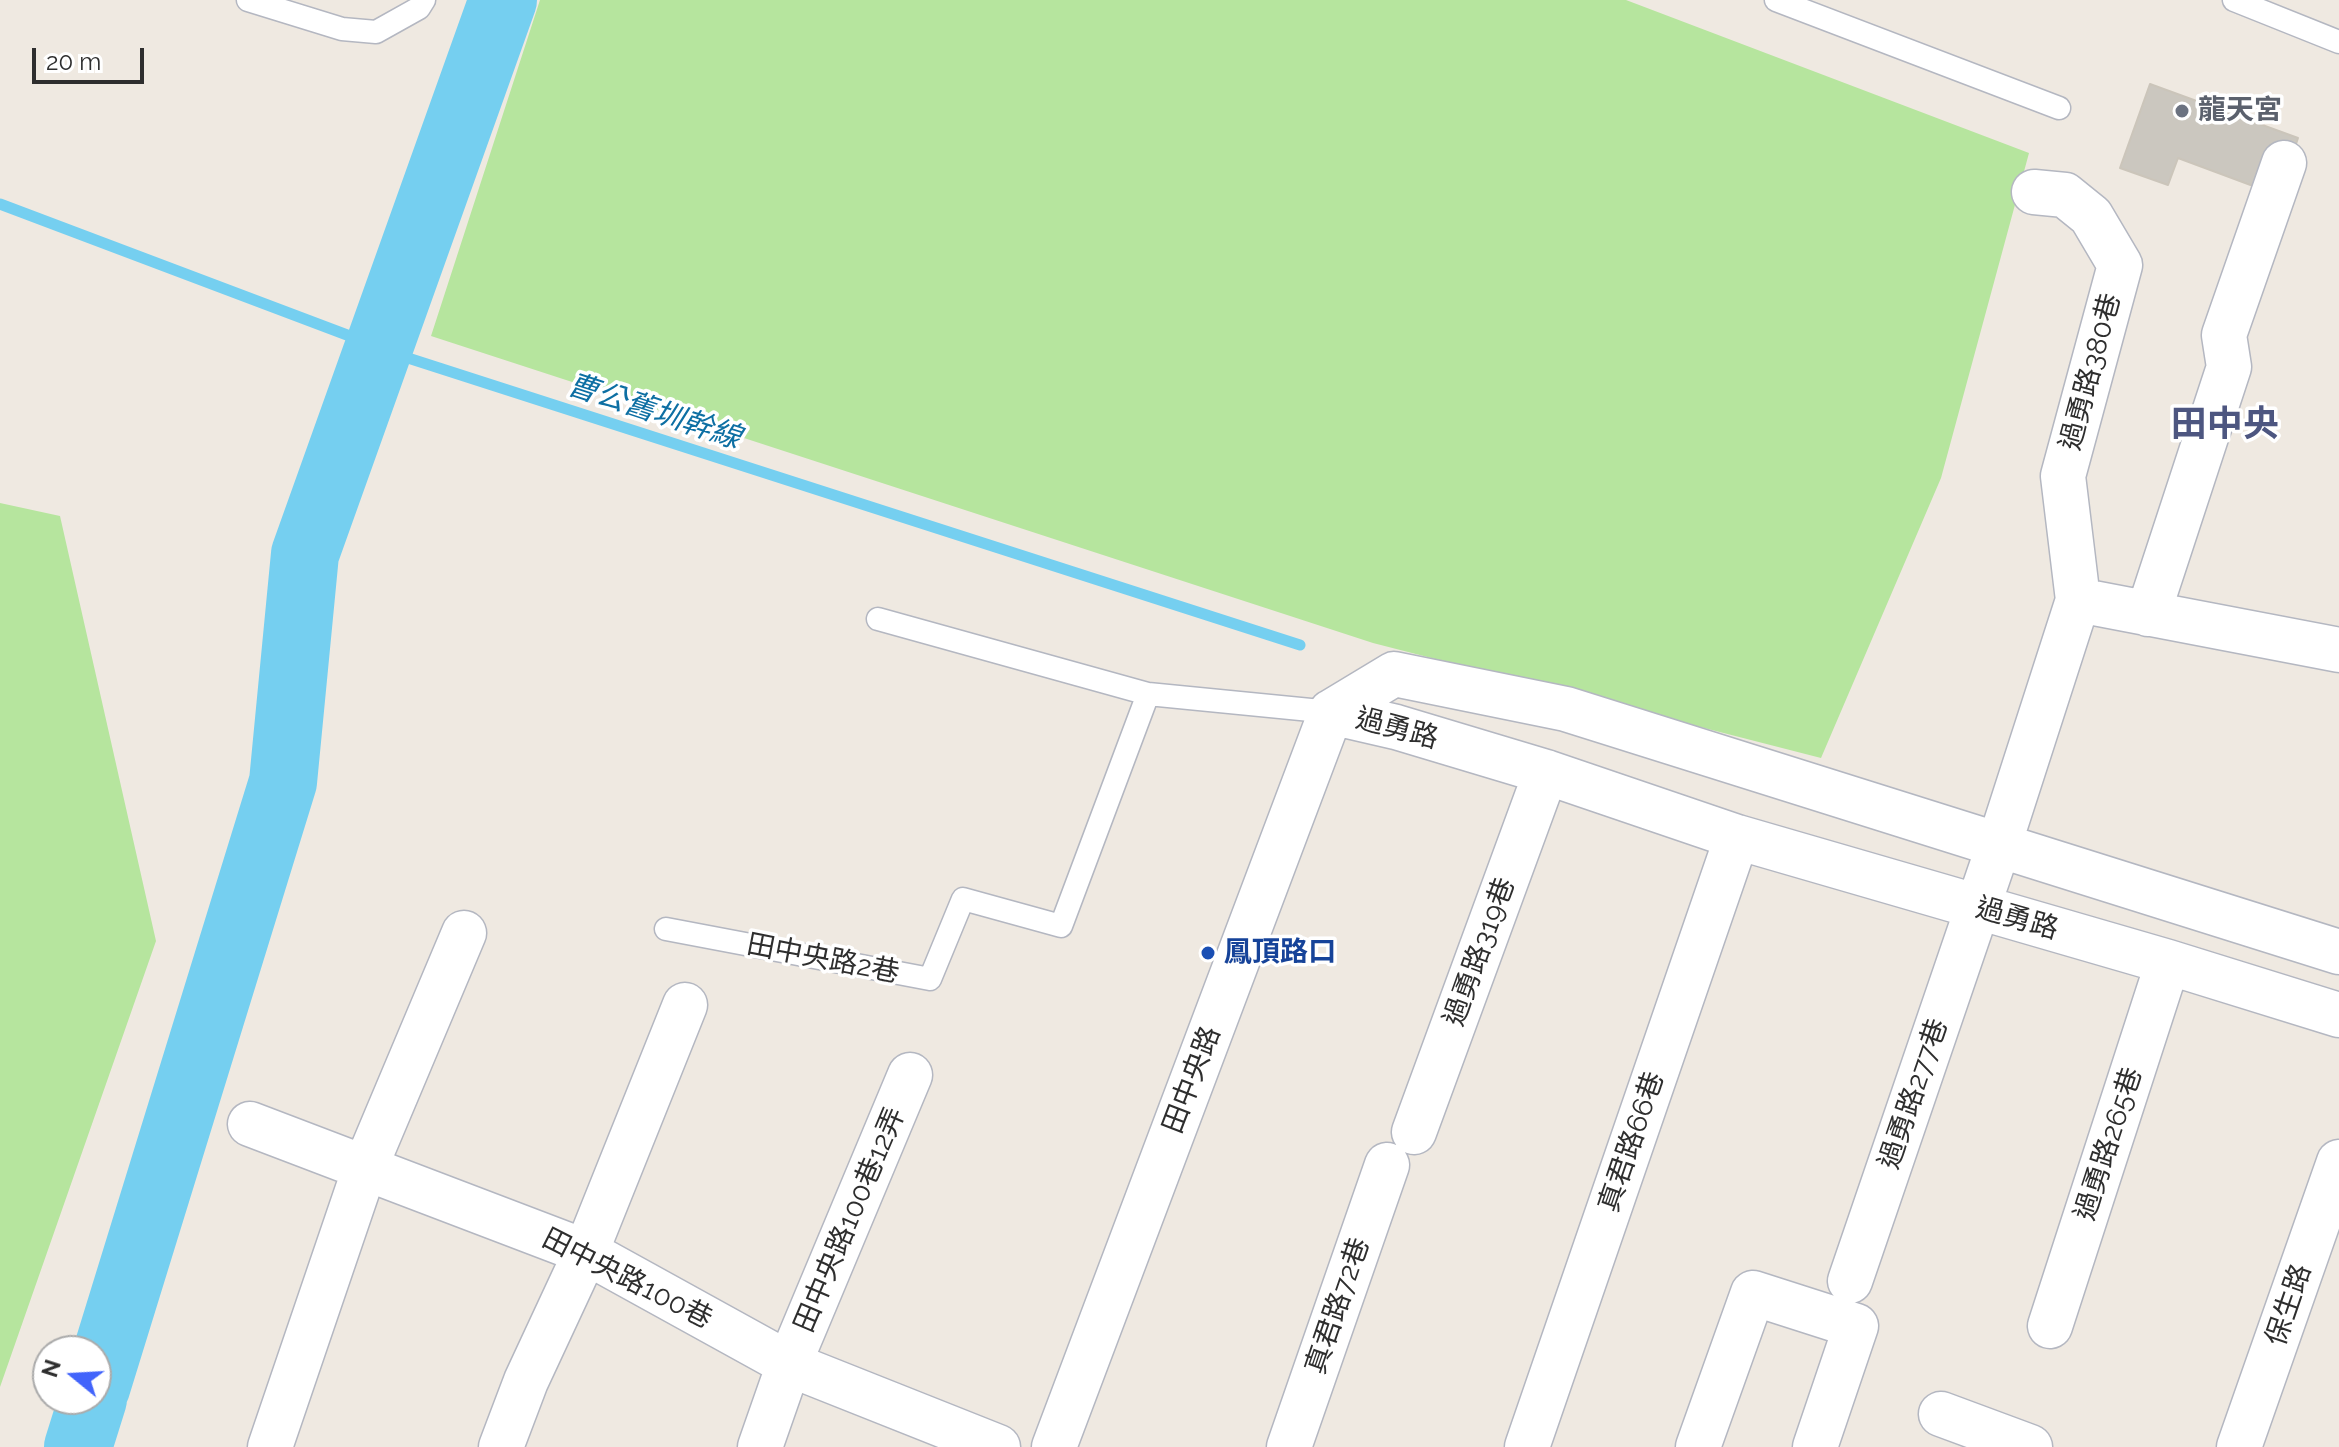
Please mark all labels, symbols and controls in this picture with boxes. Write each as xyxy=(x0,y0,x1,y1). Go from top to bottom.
scale bar xyxy=(36,32,148,82)
text: 20 m xyxy=(46,47,101,76)
place label: 龍天宮 xyxy=(2198,94,2282,128)
marker: 龍天宮 xyxy=(2173,102,2191,120)
street label: 過勇路380巷 xyxy=(2054,290,2128,454)
water label: 曹公舊圳幹線 xyxy=(563,367,745,457)
district label: 田中央 xyxy=(2171,403,2279,447)
street label: 過勇路 xyxy=(1352,702,1442,756)
street label: 過勇路319巷 xyxy=(1438,873,1522,1031)
street label: 過勇路 xyxy=(1972,891,2062,947)
street label: 田中央路2巷 xyxy=(744,928,902,990)
place label: 鳳頂路口 xyxy=(1224,936,1336,970)
marker: 鳳頂路口 xyxy=(1199,944,1217,962)
street label: 過勇路277巷 xyxy=(1873,1015,1955,1173)
street label: 田中央路 xyxy=(1156,1022,1228,1138)
street label: 過勇路265巷 xyxy=(2068,1063,2150,1225)
street label: 真君路66巷 xyxy=(1592,1068,1672,1216)
street label: 田中央路100巷12弄 xyxy=(787,1103,913,1337)
street label: 田中央路100巷 xyxy=(536,1222,718,1336)
street label: 真君路72巷 xyxy=(1299,1234,1377,1378)
street label: 保生路 xyxy=(2259,1260,2319,1350)
north arrow xyxy=(32,1335,112,1415)
text: N xyxy=(36,1356,66,1380)

